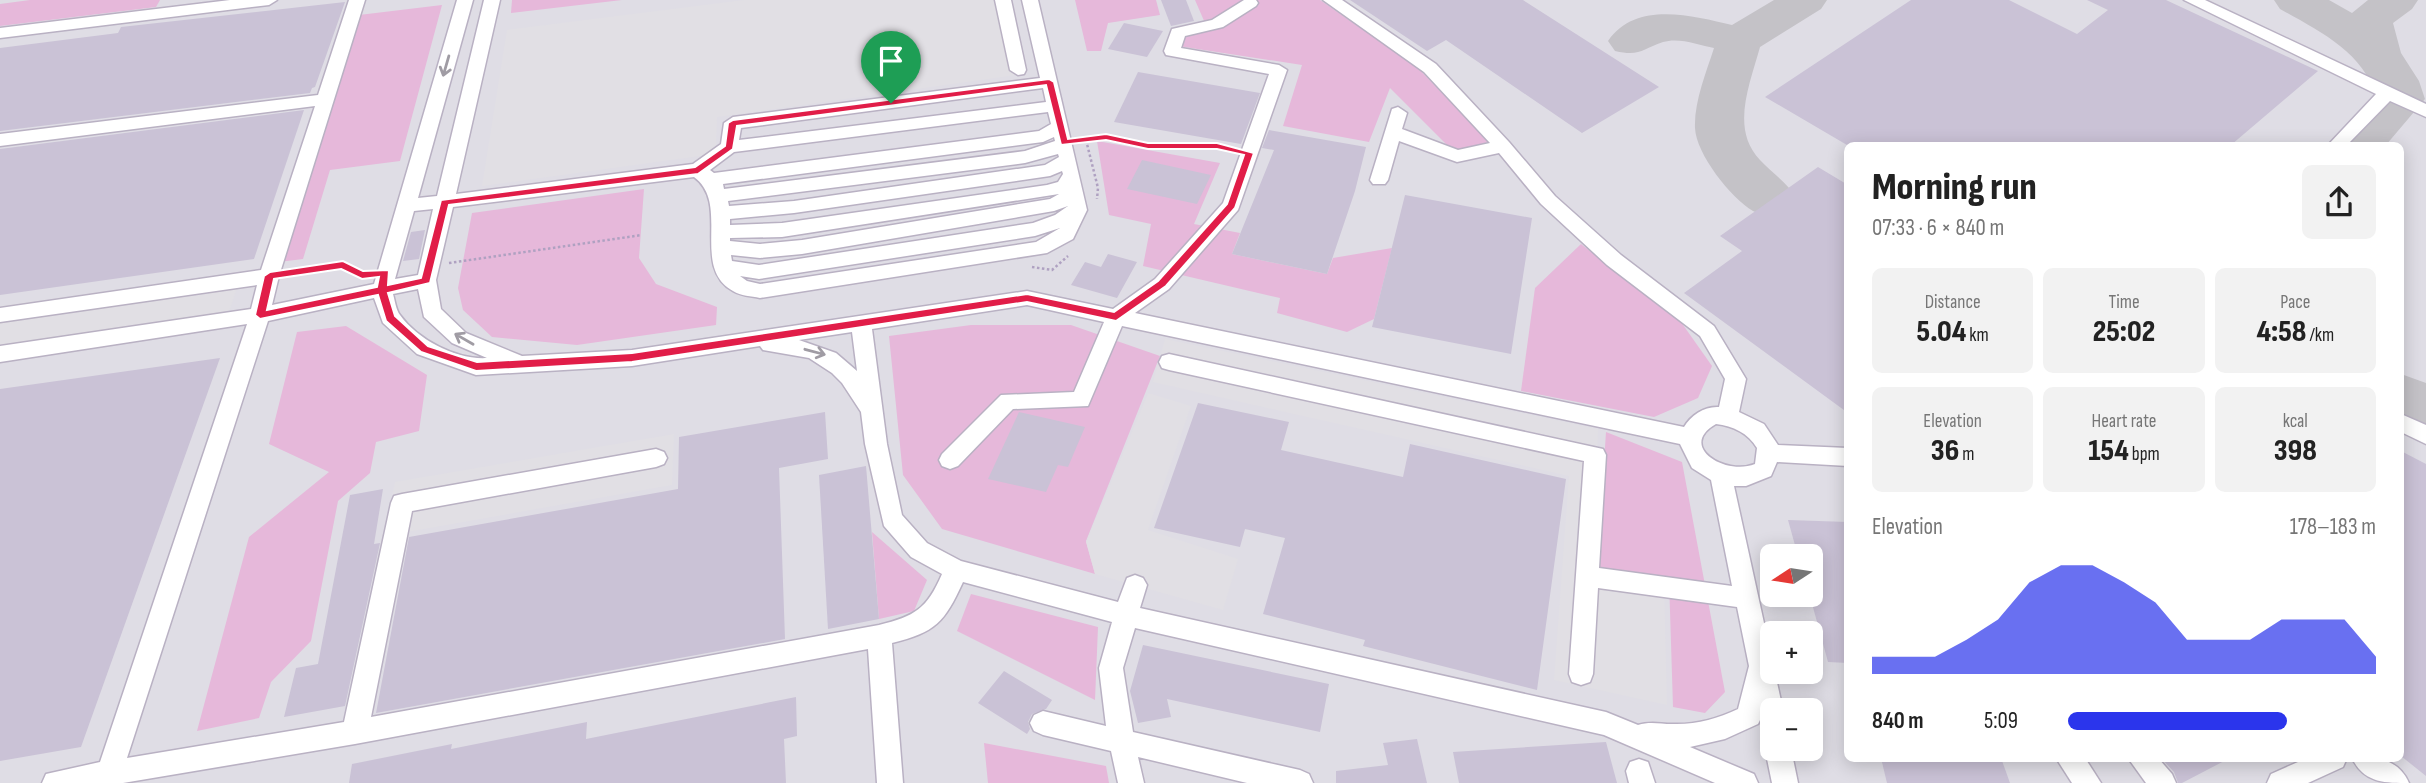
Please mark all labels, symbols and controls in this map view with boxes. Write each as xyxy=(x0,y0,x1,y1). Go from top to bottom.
pin xyxy=(861,31,921,103)
icon: arrive xyxy=(872,42,910,80)
one-way arrow xyxy=(439,54,452,76)
text: Morning run xyxy=(1872,165,2037,210)
button: share xyxy=(2302,165,2376,239)
text: 07:33 · 6 × 840 m xyxy=(1872,214,2004,242)
text: Distance xyxy=(1925,291,1981,314)
text: Time xyxy=(2108,291,2140,314)
text: Pace xyxy=(2280,291,2310,314)
text: 5.04 xyxy=(1917,314,1966,350)
text: 25:02 xyxy=(2093,314,2155,350)
text: 4:58 xyxy=(2256,314,2306,350)
text: km xyxy=(1966,324,1989,347)
text: /km xyxy=(2306,324,2334,347)
one-way arrow xyxy=(455,332,475,346)
one-way arrow xyxy=(803,347,825,360)
text: Elevation xyxy=(1923,410,1982,433)
text: Heart rate xyxy=(2092,410,2156,433)
text: kcal xyxy=(2283,410,2308,433)
text: 36 xyxy=(1931,433,1959,469)
text: 154 xyxy=(2088,433,2129,469)
text: 398 xyxy=(2274,433,2317,469)
text: m xyxy=(1959,443,1974,466)
text: bpm xyxy=(2129,443,2160,466)
text: Elevation xyxy=(1872,513,1943,541)
text: 178–183 m xyxy=(2290,513,2376,541)
north arrow xyxy=(1760,544,1824,607)
map controls xyxy=(1760,544,1823,761)
button: + xyxy=(1760,621,1823,684)
button: − xyxy=(1760,698,1823,761)
text: 840 m xyxy=(1872,707,1924,735)
text: 5:09 xyxy=(1984,707,2018,735)

